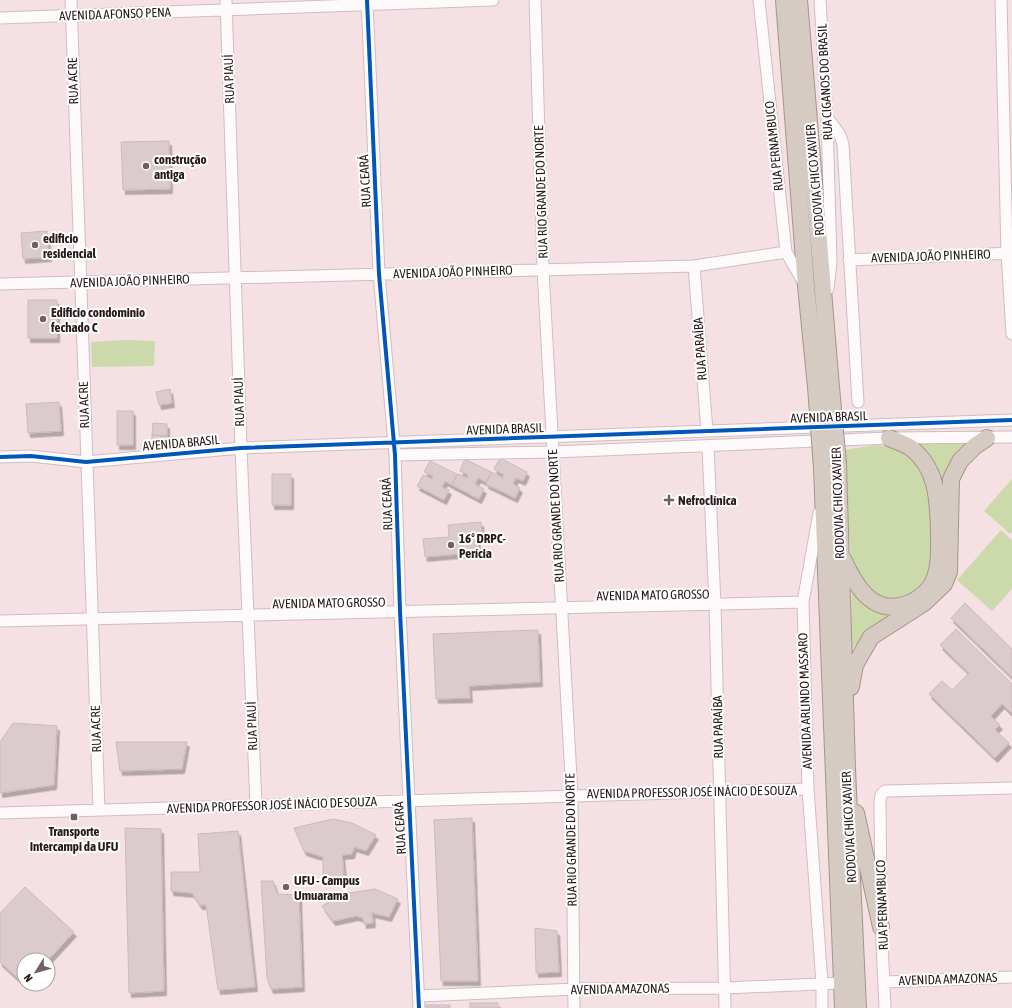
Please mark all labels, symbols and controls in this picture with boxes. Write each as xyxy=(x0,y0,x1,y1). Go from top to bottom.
street label: AVENIDA AFONSO PENA xyxy=(59,5,172,23)
street label: RUA CIGANOS DO BRASIL xyxy=(814,23,836,141)
street label: RUA PIAUÍ xyxy=(221,54,237,104)
street label: RUA ACRE xyxy=(65,57,81,105)
street label: RUA PERNAMBUCO xyxy=(762,100,786,192)
street label: RODOVIA CHICO XAVIER xyxy=(803,123,827,236)
street label: RUA RIO GRANDE DO NORTE xyxy=(531,125,551,259)
place label: construção antiga xyxy=(154,152,207,182)
street label: RUA CEARÁ xyxy=(356,154,374,208)
marker: construção antiga xyxy=(141,161,151,171)
place label: edificio residencial xyxy=(43,231,97,261)
marker: edificio residencial xyxy=(30,240,40,250)
street label: AVENIDA JOÃO PINHEIRO xyxy=(871,246,991,266)
street label: AVENIDA JOÃO PINHEIRO xyxy=(393,262,513,282)
street label: AVENIDA JOÃO PINHEIRO xyxy=(70,271,190,291)
place label: Edificio condominio fechado C xyxy=(50,305,145,335)
marker: Edificio condominio fechado C xyxy=(38,314,48,324)
street label: RUA PARAÍBA xyxy=(690,316,710,381)
street label: RUA PIAUÍ xyxy=(231,377,247,427)
street label: RUA ACRE xyxy=(76,381,92,429)
street label: AVENIDA BRASIL xyxy=(790,408,868,426)
street label: AVENIDA BRASIL xyxy=(466,420,544,438)
street label: AVENIDA BRASIL xyxy=(142,432,220,454)
street label: RODOVIA CHICO XAVIER xyxy=(829,446,847,559)
street label: RUA RIO GRANDE DO NORTE xyxy=(545,449,567,583)
street label: RUA CEARÁ xyxy=(379,477,395,531)
place label: Nefroclínica xyxy=(678,493,737,508)
marker: Nefroclínica xyxy=(663,494,675,506)
place label: 16° DRPC- Perícia xyxy=(459,531,507,561)
marker: 16° DRPC- Perícia xyxy=(446,540,456,550)
street label: AVENIDA MATO GROSSO xyxy=(596,587,710,603)
street label: AVENIDA MATO GROSSO xyxy=(272,595,386,611)
street label: AVENIDA ARLINDO MASSARO xyxy=(795,632,815,769)
street label: RUA PARAÍBA xyxy=(710,695,726,759)
street label: RUA PIAUÍ xyxy=(244,701,260,751)
street label: RUA ACRE xyxy=(88,705,104,753)
street label: RODOVIA CHICO XAVIER xyxy=(839,770,859,883)
street label: RUA RIO GRANDE DO NORTE xyxy=(562,773,580,907)
street label: AVENIDA PROFESSOR JOSÉ INÁCIO DE SOUZA xyxy=(587,783,798,801)
street label: AVENIDA PROFESSOR JOSÉ INÁCIO DE SOUZA xyxy=(167,794,378,816)
street label: RUA CEARÁ xyxy=(391,801,409,855)
marker: Transporte Intercampi da UFU xyxy=(69,812,79,822)
place label: Transporte Intercampi da UFU xyxy=(30,824,119,854)
street label: RUA PERNAMBUCO xyxy=(873,859,891,950)
place label: UFU - Campus Umuarama xyxy=(294,873,360,903)
marker: UFU - Campus Umuarama xyxy=(281,882,291,892)
north arrow xyxy=(16,952,56,992)
street label: AVENIDA AMAZONAS xyxy=(898,970,998,988)
text: N xyxy=(21,972,35,984)
street label: AVENIDA AMAZONAS xyxy=(570,981,670,997)

